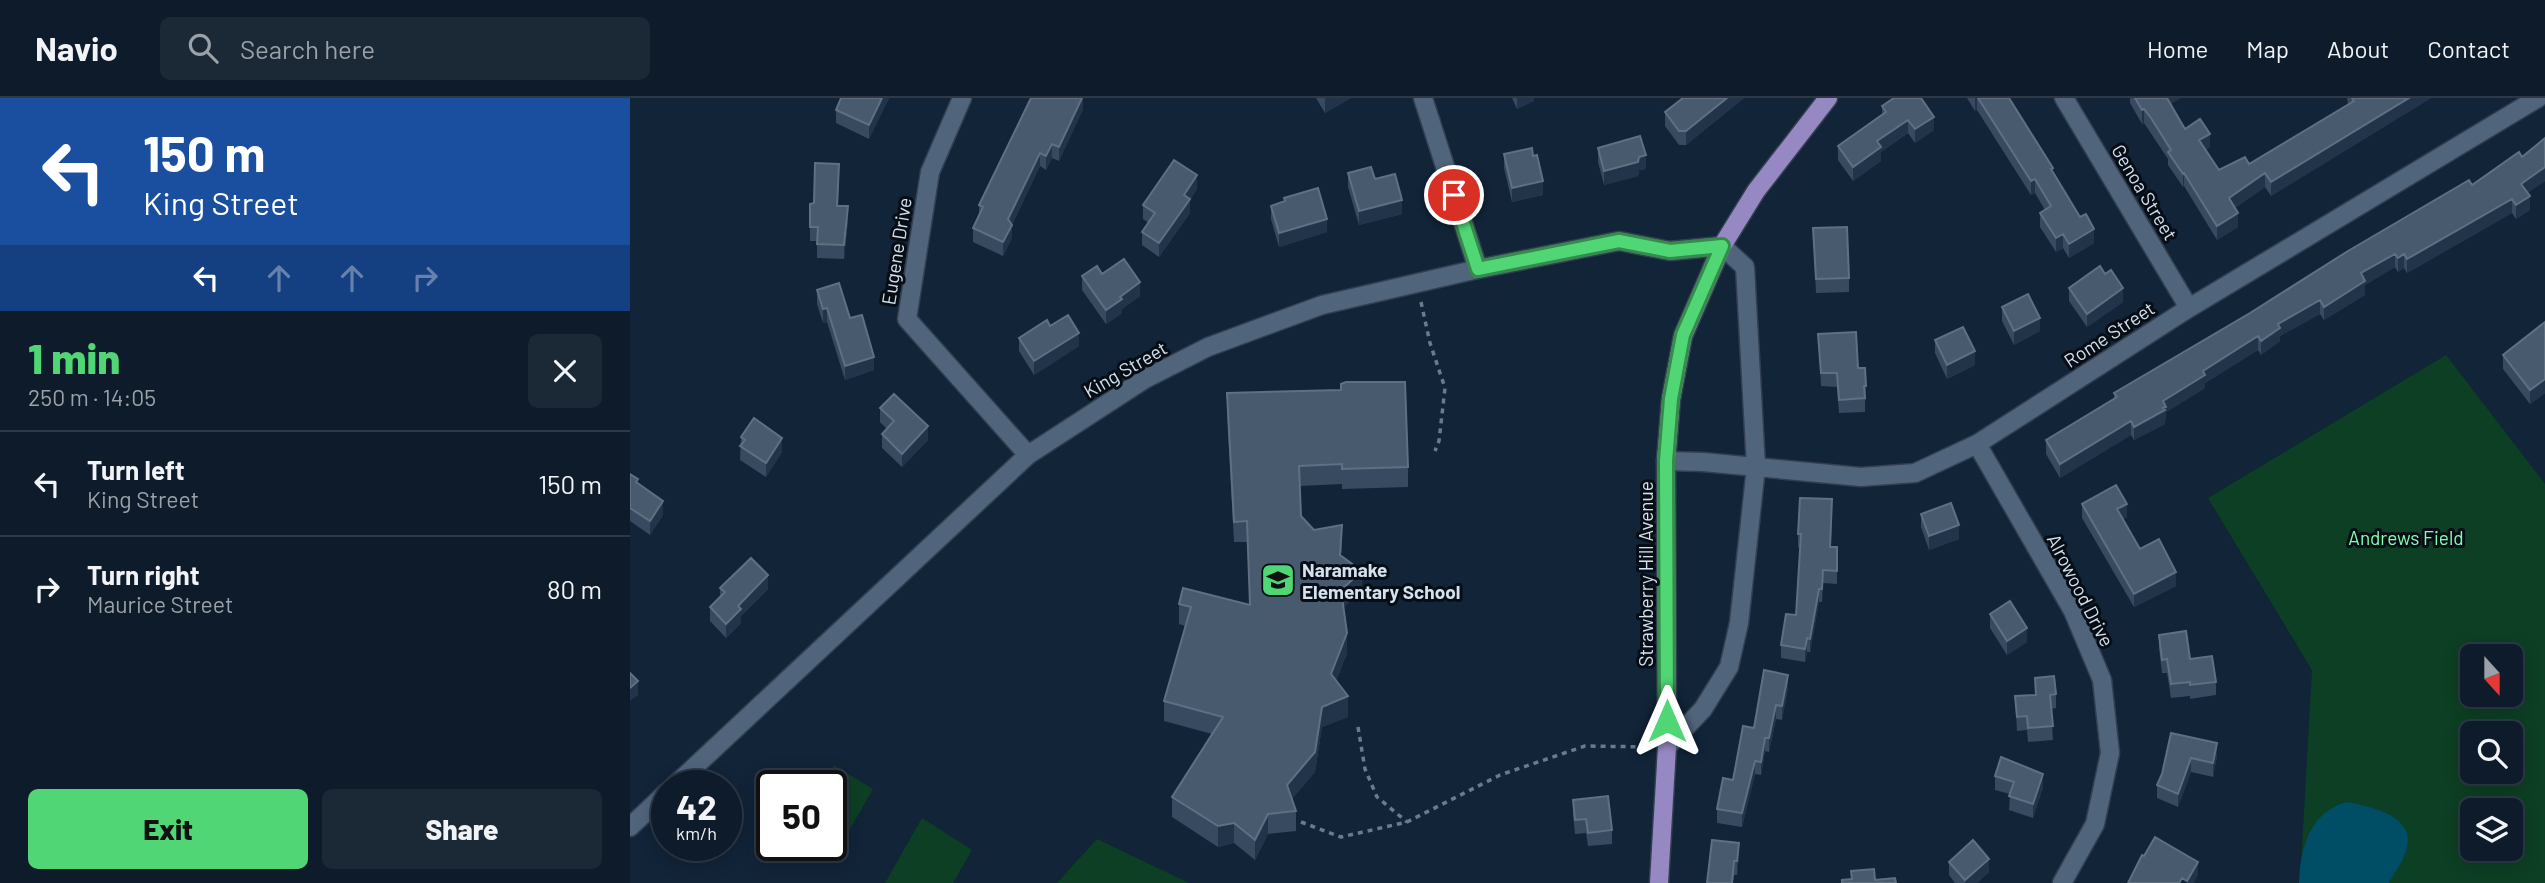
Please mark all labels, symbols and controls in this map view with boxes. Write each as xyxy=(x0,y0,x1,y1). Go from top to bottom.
search box xyxy=(160,17,650,80)
text: Navio xyxy=(35,28,118,68)
icon: search xyxy=(184,29,222,67)
text: Search here xyxy=(240,33,375,64)
text: Home xyxy=(2147,34,2208,63)
text: Map xyxy=(2246,34,2289,63)
text: About xyxy=(2327,34,2389,63)
text: Contact xyxy=(2427,34,2510,63)
text: 150 m xyxy=(143,123,265,182)
icon: left xyxy=(28,126,119,217)
street label: Genoa Street xyxy=(2107,140,2183,244)
pin xyxy=(1424,165,1484,225)
icon: arrive xyxy=(1435,176,1473,214)
text: King Street xyxy=(143,183,299,221)
street label: Eugene Drive xyxy=(876,196,916,306)
icon: left xyxy=(187,259,225,297)
icon: ahead xyxy=(260,259,298,297)
icon: ahead xyxy=(333,259,371,297)
icon: right xyxy=(406,259,444,297)
street label: Rome Street xyxy=(2059,296,2159,372)
text: 1 min xyxy=(28,332,120,382)
button: close xyxy=(528,334,602,408)
street label: King Street xyxy=(1079,336,1171,402)
text: 250 m · 14:05 xyxy=(28,383,156,411)
text: Turn left xyxy=(87,454,185,485)
icon: left xyxy=(28,465,66,503)
text: 150 m xyxy=(538,468,602,499)
street label: Strawberry Hill Avenue xyxy=(1634,481,1657,667)
text: King Street xyxy=(87,485,199,513)
park label: Andrews Field xyxy=(2348,526,2464,549)
street label: Alrowood Drive xyxy=(2043,530,2119,650)
place label: Naramake Elementary School xyxy=(1302,558,1460,603)
text: Turn right xyxy=(87,559,200,590)
school or university icon: Naramake Elementary School xyxy=(1259,561,1297,599)
icon: right xyxy=(28,570,66,608)
text: 80 m xyxy=(547,573,602,604)
text: Maurice Street xyxy=(87,590,233,618)
north arrow xyxy=(2460,644,2524,707)
map controls xyxy=(2460,644,2523,861)
position arrow xyxy=(1630,684,1704,758)
button: search xyxy=(2460,721,2523,784)
speed limit sign: 50 xyxy=(756,770,847,861)
text: 42 xyxy=(676,785,717,827)
button: Exit xyxy=(28,789,308,869)
button: Share xyxy=(322,789,602,869)
button: layers xyxy=(2460,798,2523,861)
text: km/h xyxy=(676,822,717,844)

